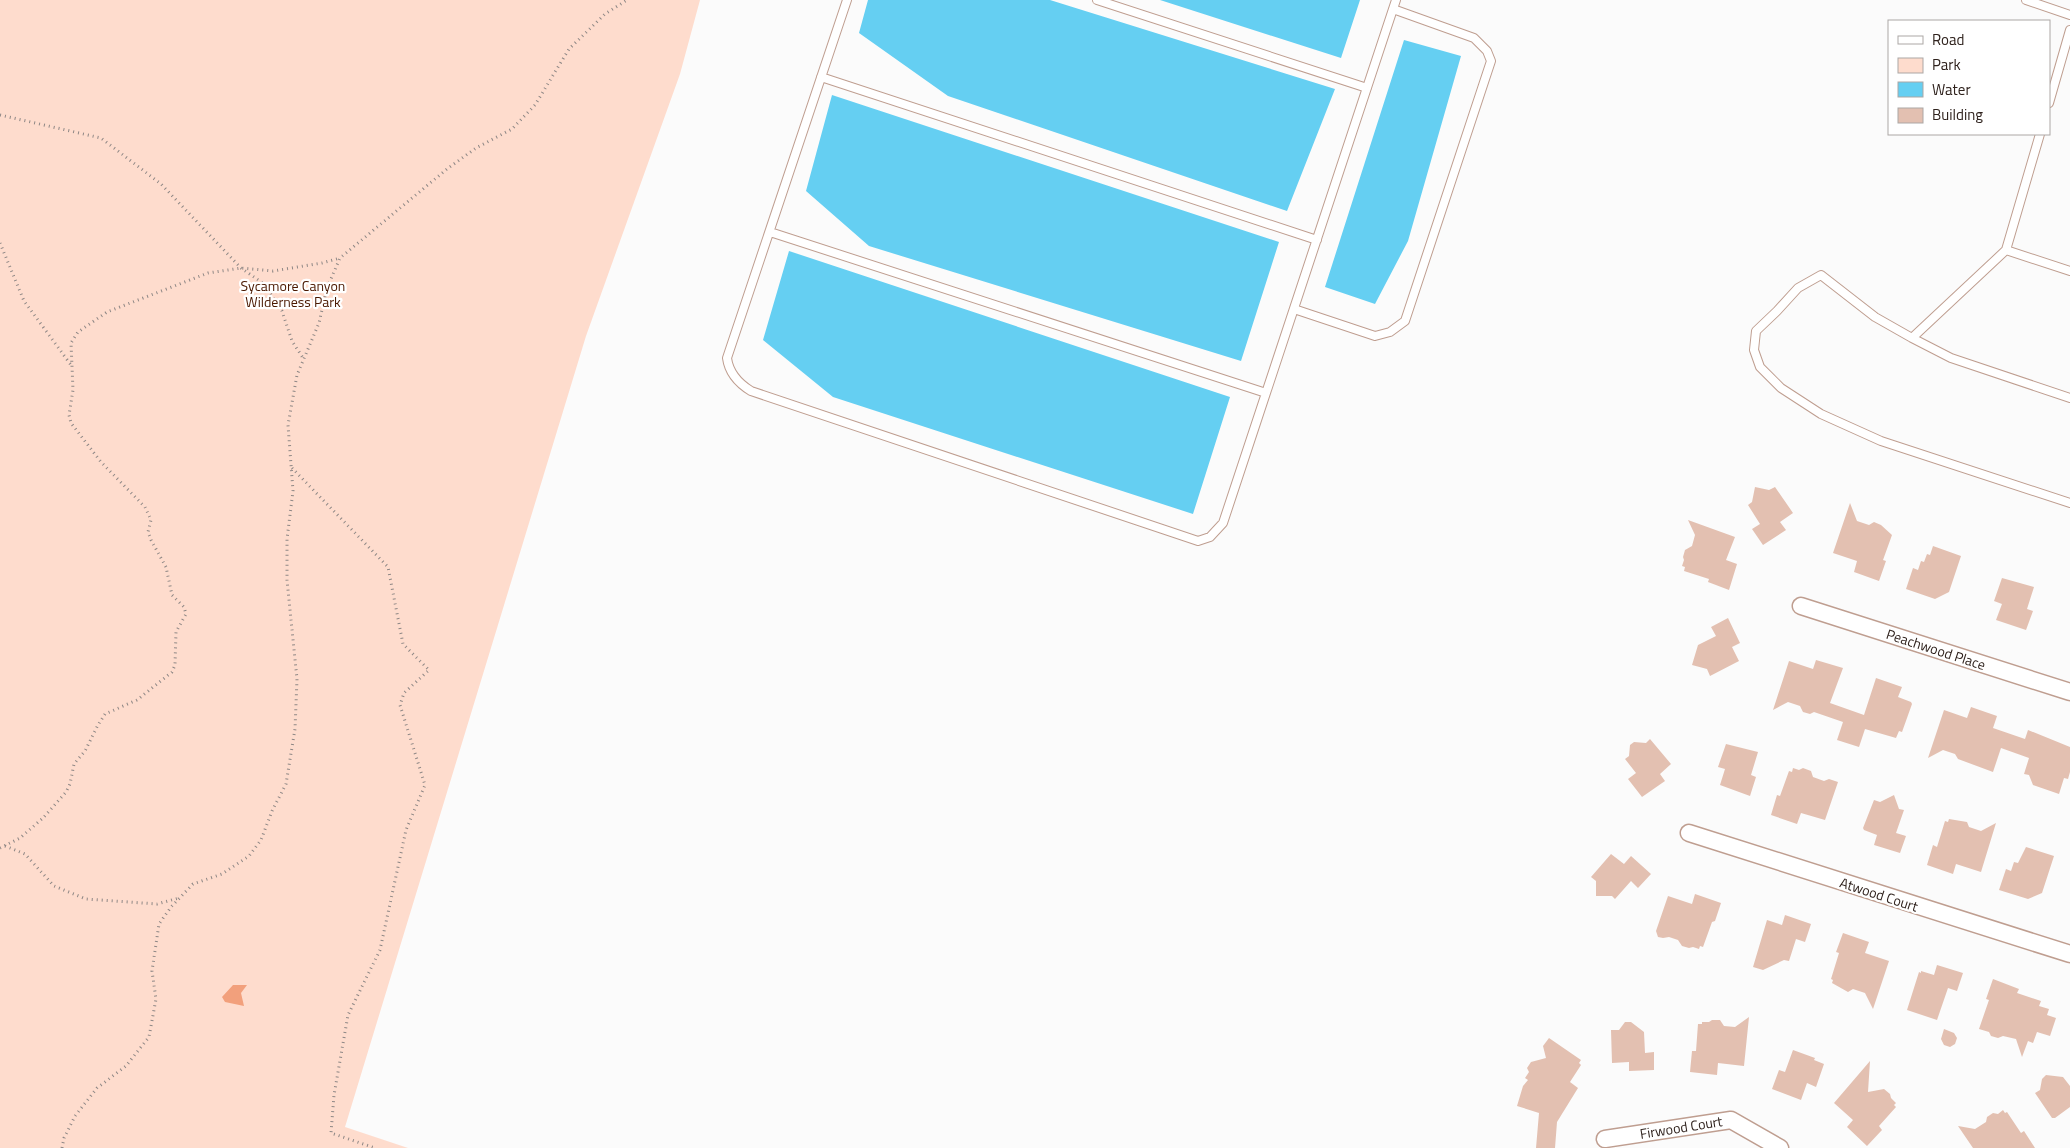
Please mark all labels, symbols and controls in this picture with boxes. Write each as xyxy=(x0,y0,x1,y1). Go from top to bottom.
legend xyxy=(1888,20,2050,135)
text: Road xyxy=(1932,28,1964,51)
text: Park xyxy=(1932,53,1961,76)
text: Water xyxy=(1932,78,1971,101)
text: Building xyxy=(1932,103,1983,126)
park label: Sycamore Canyon Wilderness Park xyxy=(241,275,345,312)
street label: Peachwood Place xyxy=(1884,623,1988,675)
street label: Atwood Court xyxy=(1837,872,1921,917)
street label: Firwood Court xyxy=(1638,1110,1724,1144)

